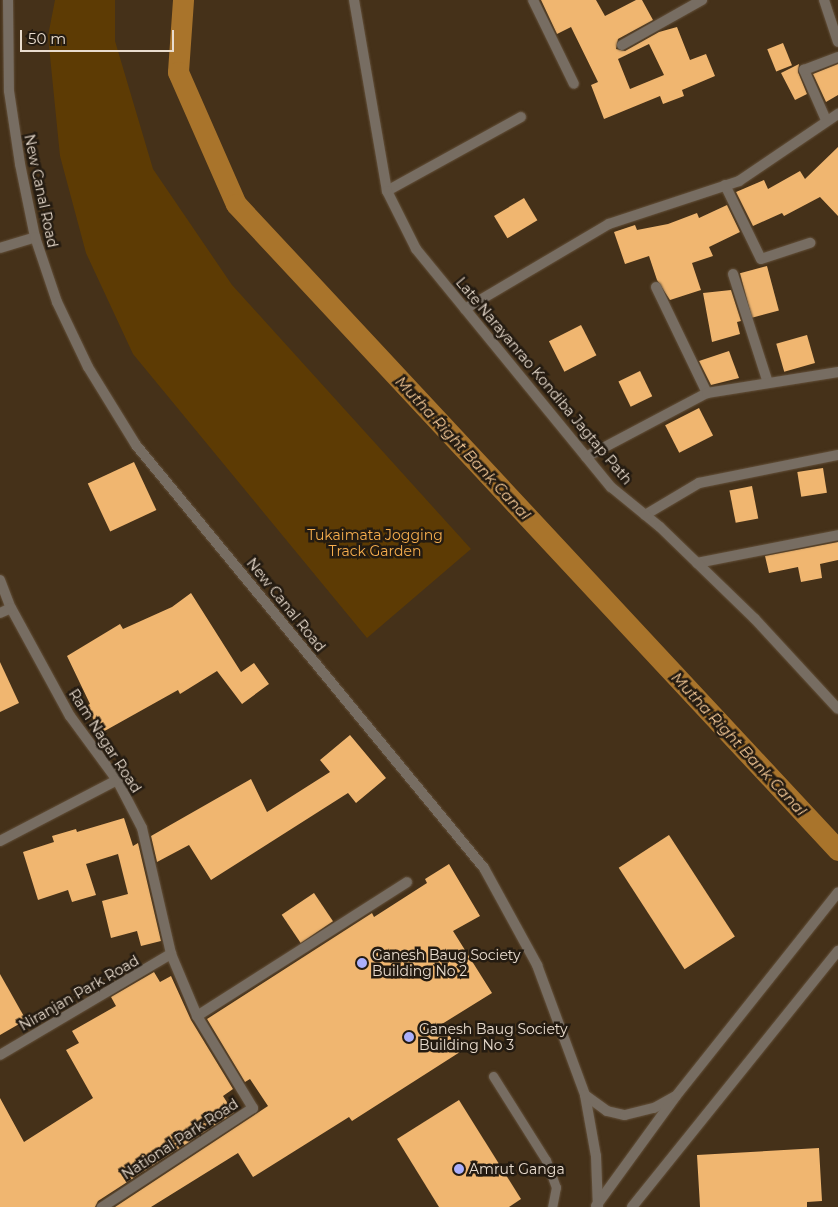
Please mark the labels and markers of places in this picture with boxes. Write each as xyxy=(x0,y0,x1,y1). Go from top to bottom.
place label: Ganesh Baug Society Building No 2 xyxy=(372,947,521,980)
marker: Ganesh Baug Society Building No 2 xyxy=(356,957,368,969)
place label: Ganesh Baug Society Building No 3 xyxy=(419,1021,568,1054)
marker: Ganesh Baug Society Building No 3 xyxy=(403,1031,415,1043)
place label: Amrut Ganga xyxy=(469,1161,565,1177)
marker: Amrut Ganga xyxy=(453,1163,465,1175)

